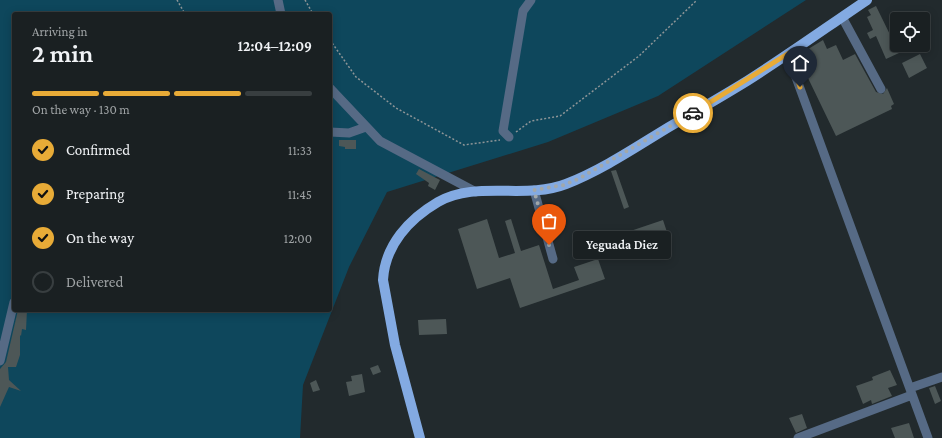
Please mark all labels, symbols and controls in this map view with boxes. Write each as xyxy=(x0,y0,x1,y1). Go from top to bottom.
map controls xyxy=(890,12,930,52)
button: locate xyxy=(890,12,930,52)
text: Arriving in xyxy=(32,24,88,39)
text: 12:04–12:09 xyxy=(238,38,312,54)
text: 2 min xyxy=(32,39,93,68)
pin xyxy=(783,46,817,87)
icon: home xyxy=(789,52,811,74)
courier xyxy=(673,93,713,133)
text: On the way · 130 m xyxy=(32,102,130,117)
icon: car xyxy=(682,102,704,124)
icon: check xyxy=(32,139,54,161)
text: Confirmed xyxy=(66,142,130,158)
text: 11:33 xyxy=(288,143,312,158)
icon: check xyxy=(32,183,54,205)
text: Preparing xyxy=(66,186,125,202)
text: 11:45 xyxy=(288,187,312,202)
pin xyxy=(532,204,566,245)
icon: bag xyxy=(538,210,560,232)
icon: check xyxy=(32,227,54,249)
text: On the way xyxy=(66,230,134,246)
text: 12:00 xyxy=(284,231,312,246)
callout: Yeguada Diez xyxy=(573,231,671,259)
text: Yeguada Diez xyxy=(586,237,658,252)
text: Delivered xyxy=(66,274,123,290)

